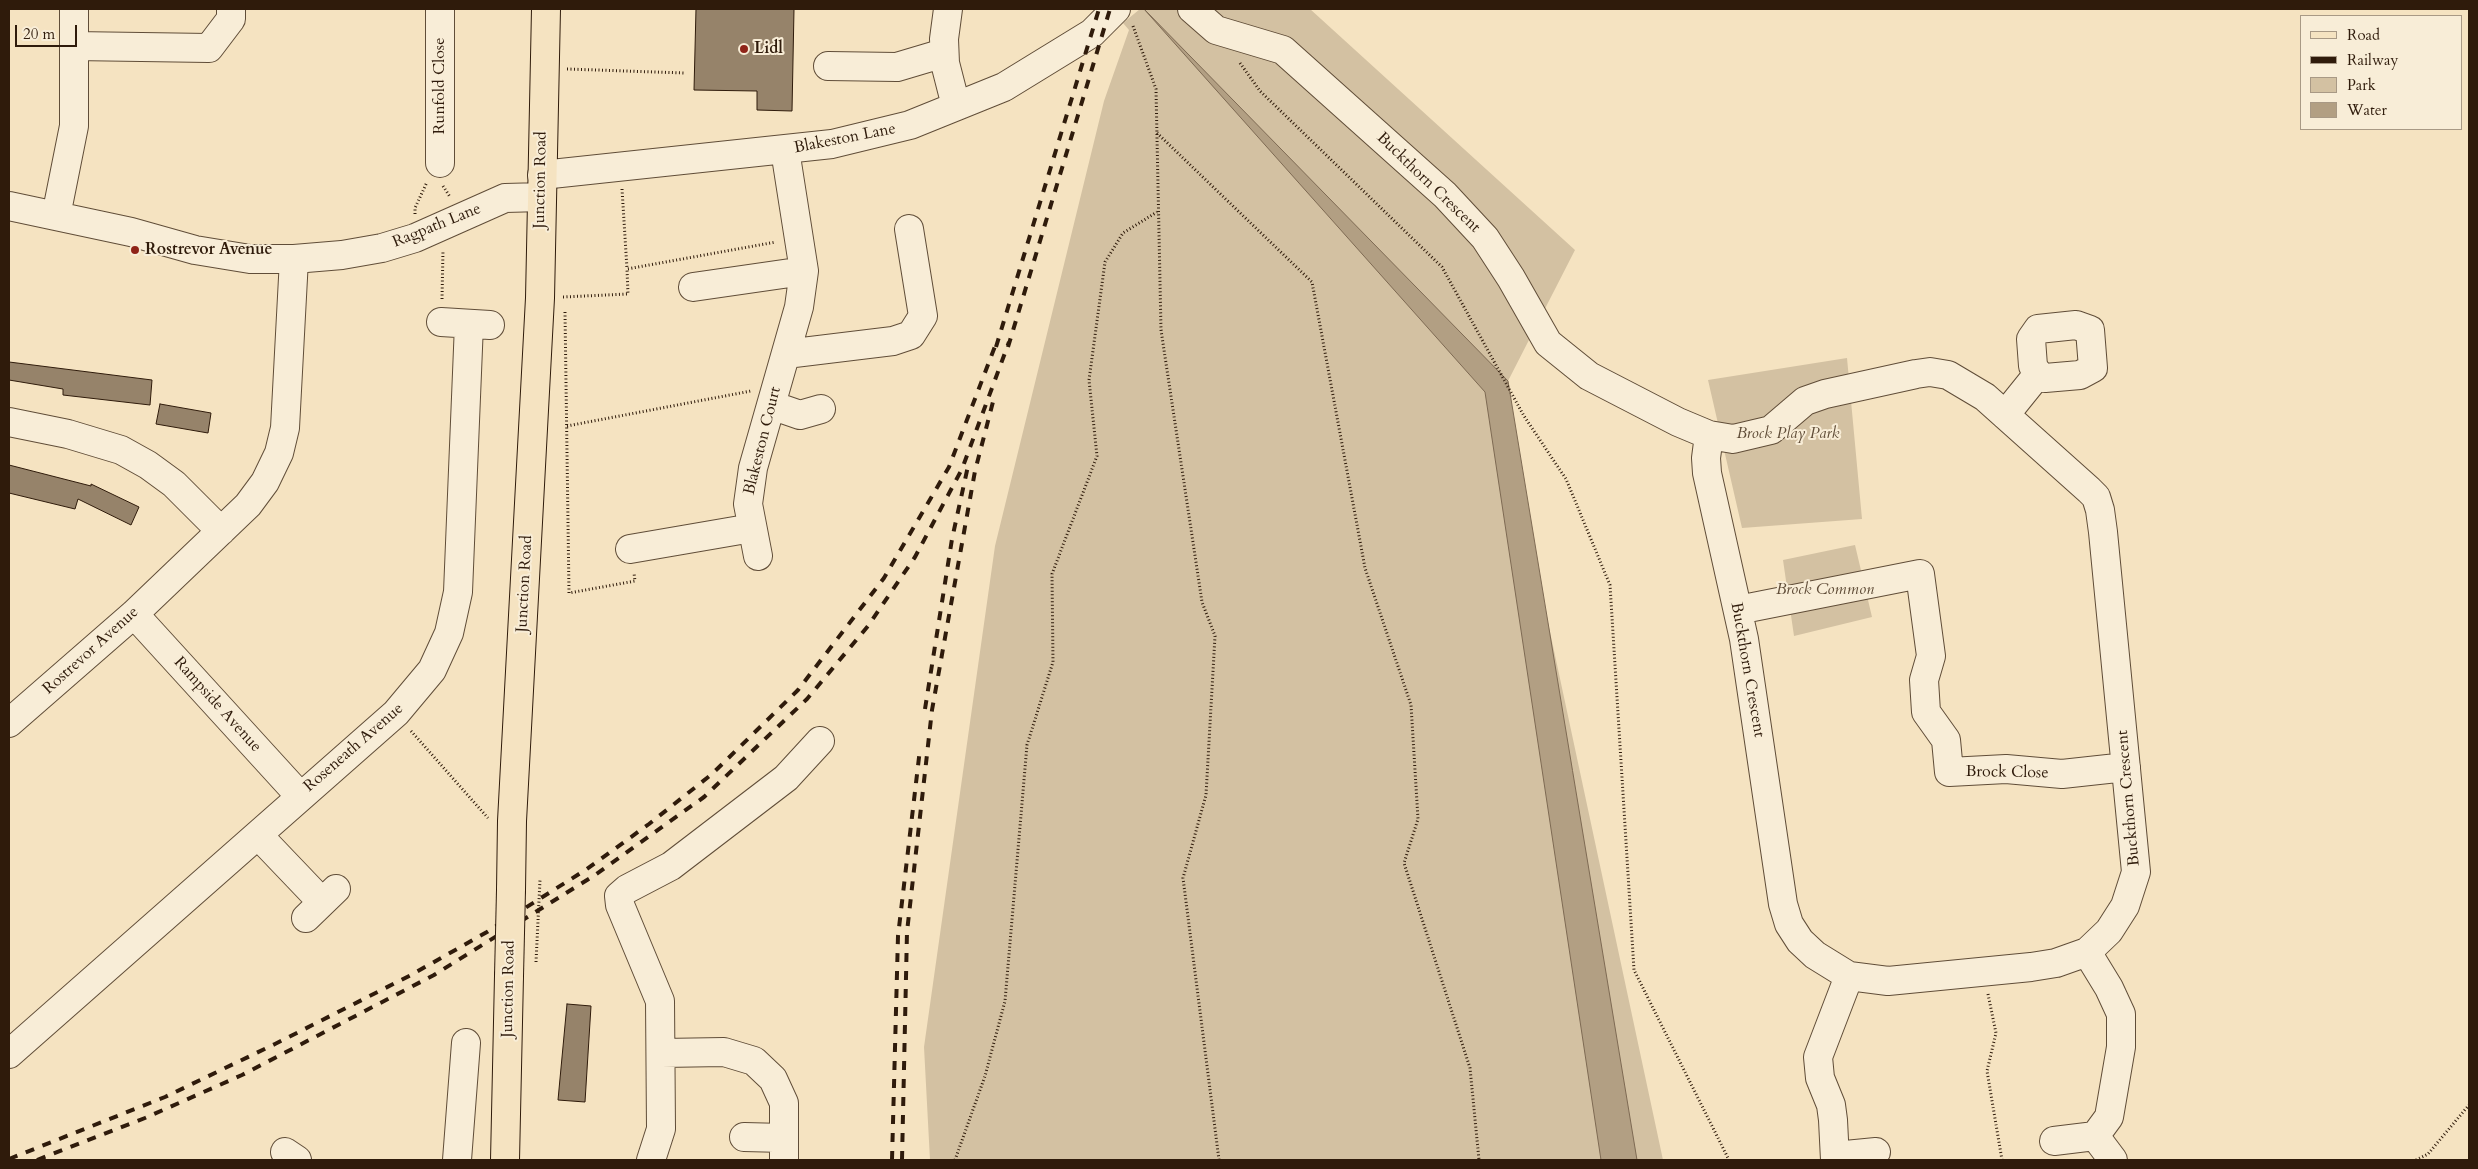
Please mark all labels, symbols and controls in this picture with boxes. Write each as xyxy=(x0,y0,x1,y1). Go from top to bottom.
scale bar xyxy=(18,15,80,47)
legend xyxy=(2300,15,2463,130)
text: 20 m xyxy=(23,24,55,44)
text: Road xyxy=(2347,25,2380,45)
street label: Runfold Close xyxy=(430,38,450,134)
place label: Lidl xyxy=(754,39,783,59)
marker: Lidl xyxy=(738,43,750,55)
text: Railway xyxy=(2347,50,2398,70)
text: Park xyxy=(2347,75,2376,95)
text: Water xyxy=(2347,100,2387,120)
street label: Blakeston Lane xyxy=(793,120,897,158)
street label: Buckthorn Crescent xyxy=(1372,129,1484,237)
street label: Junction Road xyxy=(531,131,551,229)
street label: Ragpath Lane xyxy=(390,200,484,252)
place label: Rostrevor Avenue xyxy=(145,240,272,260)
marker: Rostrevor Avenue xyxy=(129,244,141,256)
street label: Blakeston Court xyxy=(740,385,786,497)
park label: Brock Play Park xyxy=(1736,424,1840,444)
street label: Junction Road xyxy=(513,535,537,633)
park label: Brock Common xyxy=(1776,580,1874,600)
street label: Buckthorn Crescent xyxy=(1726,601,1768,739)
street label: Rostrevor Avenue xyxy=(39,603,143,699)
street label: Rampside Avenue xyxy=(169,653,265,757)
street label: Roseneath Avenue xyxy=(300,700,408,796)
street label: Buckthorn Crescent xyxy=(2113,729,2145,867)
street label: Brock Close xyxy=(1965,763,2049,783)
street label: Junction Road xyxy=(499,940,519,1038)

